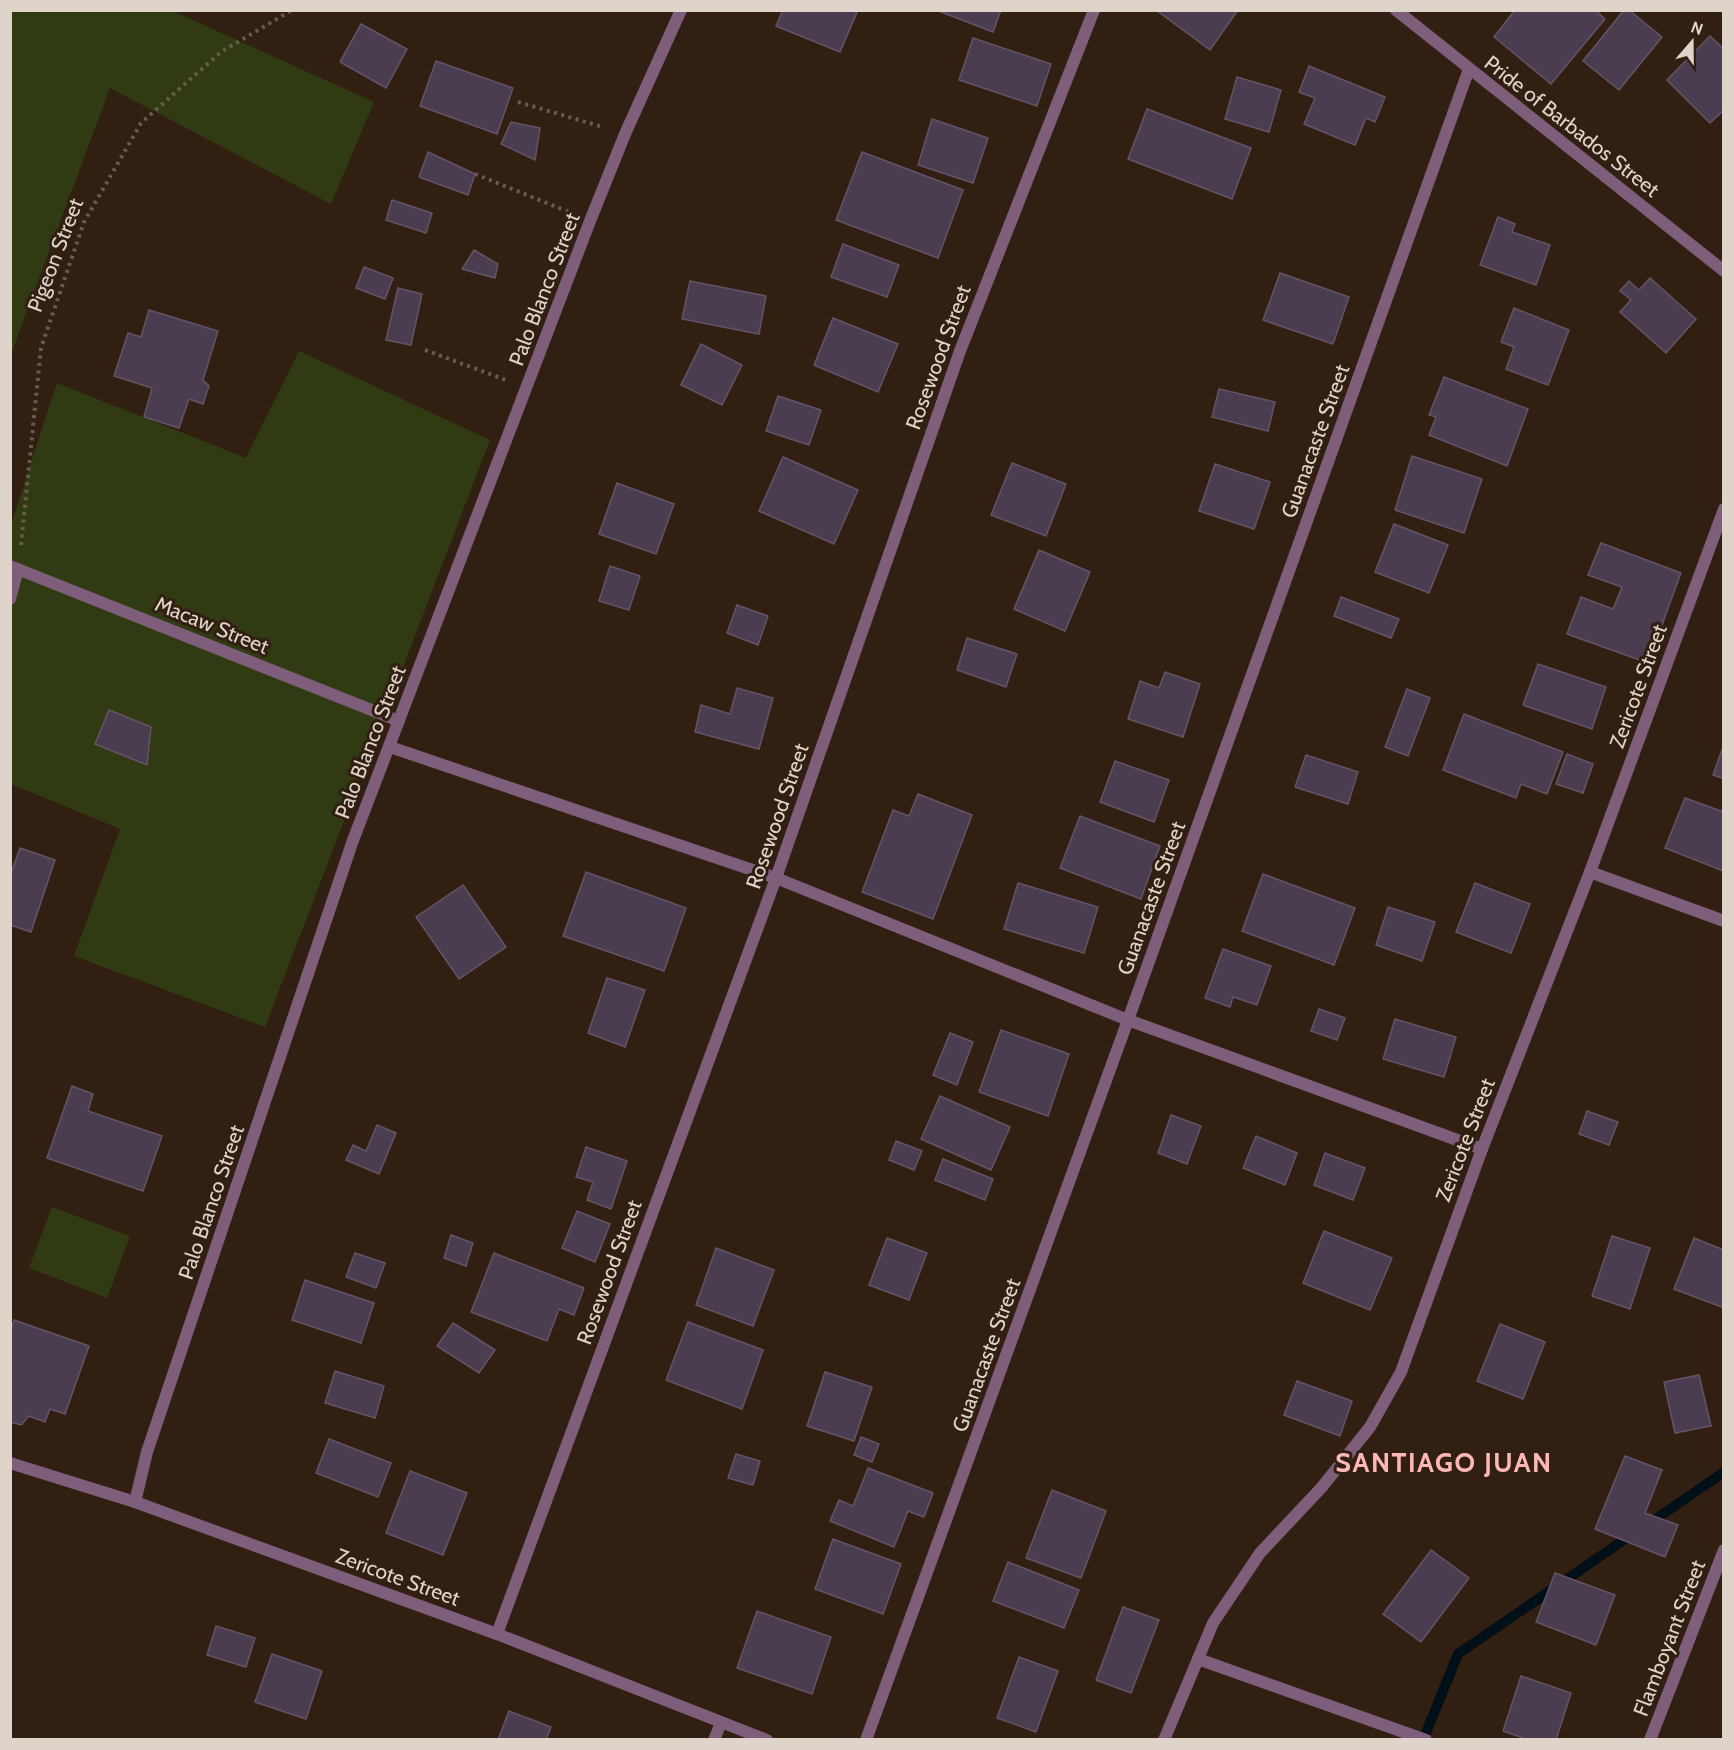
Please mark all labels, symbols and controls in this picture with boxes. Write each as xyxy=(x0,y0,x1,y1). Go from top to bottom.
north arrow xyxy=(1662,12,1722,72)
text: N xyxy=(1688,18,1706,39)
street label: Pride of Barbados Street xyxy=(1480,50,1664,202)
street label: Pigeon Street xyxy=(22,195,88,315)
street label: Palo Blanco Street xyxy=(503,209,585,369)
street label: Rosewood Street xyxy=(900,281,976,433)
street label: Guanacaste Street xyxy=(1276,361,1354,521)
street label: Macaw Street xyxy=(152,591,272,659)
street label: Zericote Street xyxy=(1604,621,1672,751)
street label: Palo Blanco Street xyxy=(329,662,411,822)
street label: Rosewood Street xyxy=(740,740,814,892)
street label: Guanacaste Street xyxy=(1112,818,1190,978)
street label: Zericote Street xyxy=(1430,1075,1500,1205)
street label: Palo Blanco Street xyxy=(173,1121,249,1283)
street label: Rosewood Street xyxy=(571,1196,647,1348)
street label: Guanacaste Street xyxy=(947,1275,1025,1435)
district label: SANTIAGO JUAN xyxy=(1335,1446,1553,1479)
street label: Zericote Street xyxy=(333,1543,463,1611)
street label: Flamboyant Street xyxy=(1628,1556,1710,1720)

